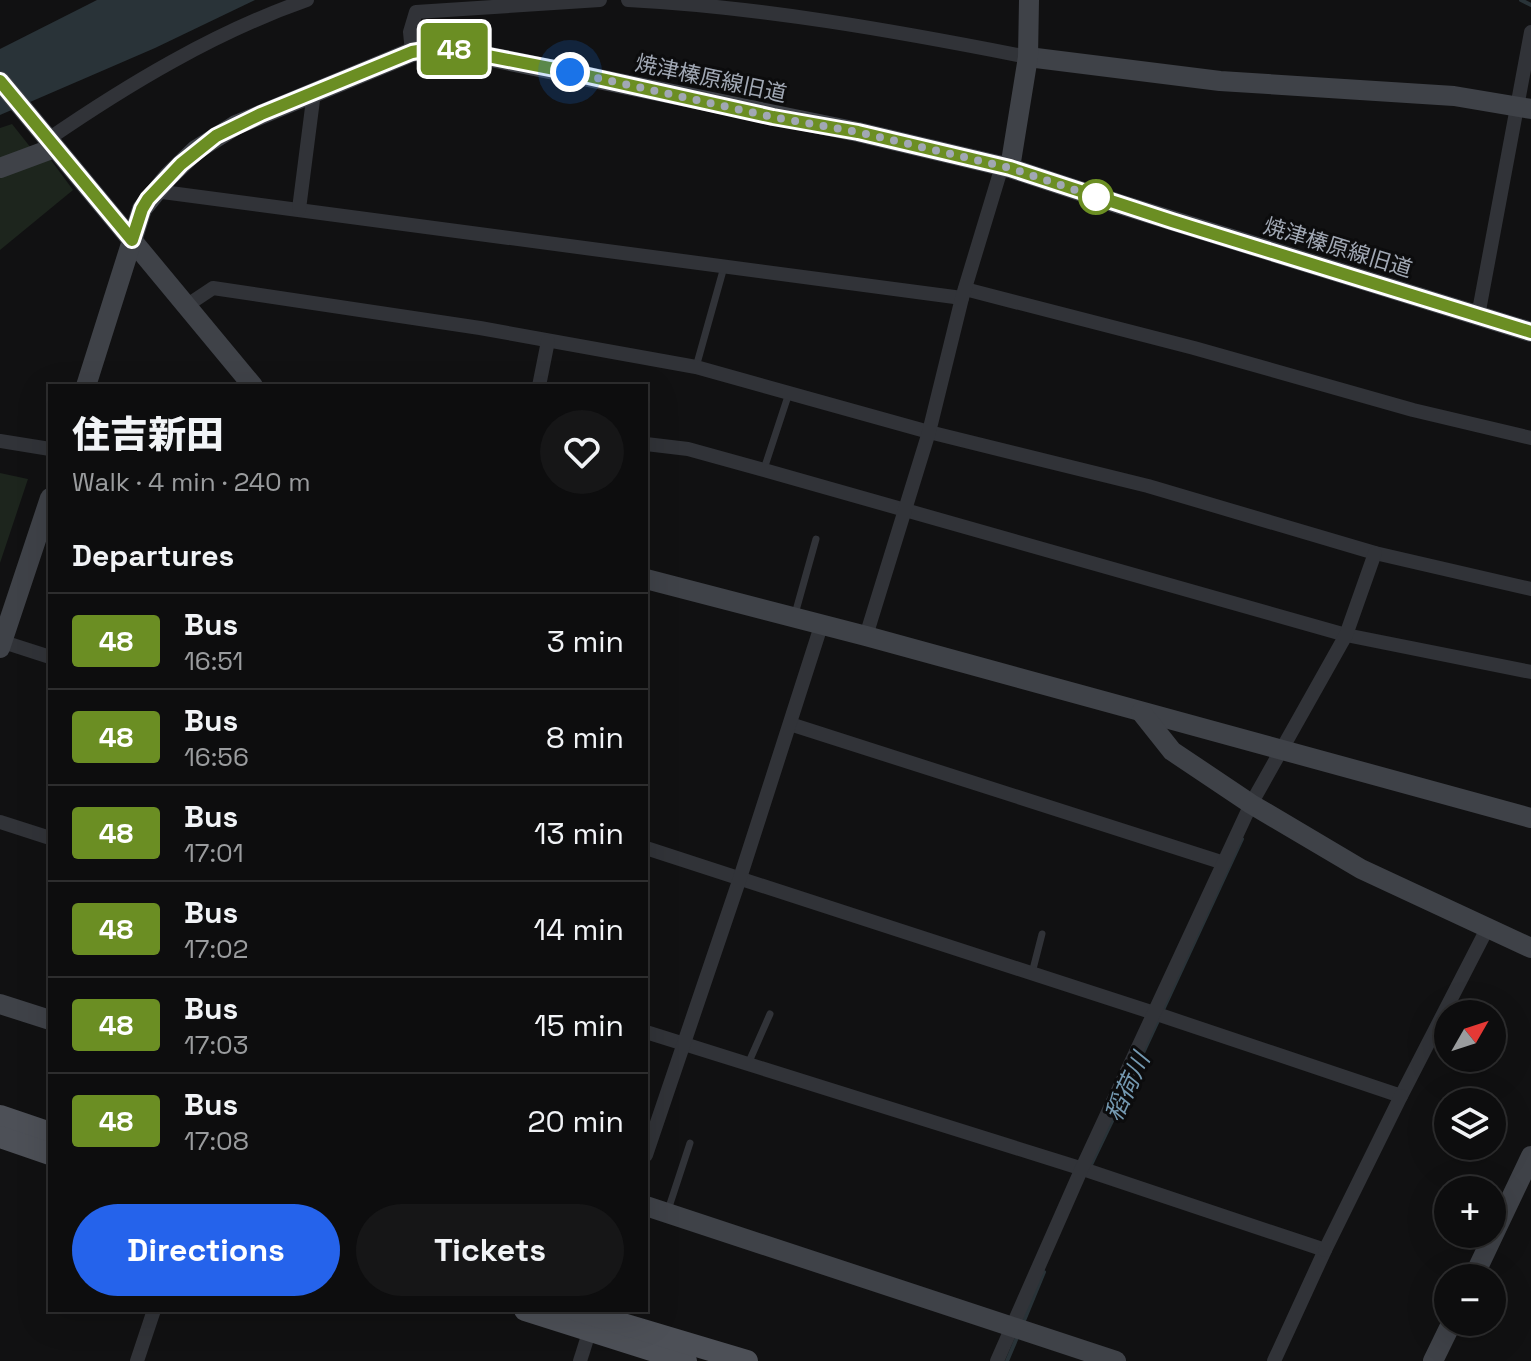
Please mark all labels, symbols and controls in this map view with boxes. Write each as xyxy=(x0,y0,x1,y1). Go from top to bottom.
line badge: 48 xyxy=(418,23,490,75)
text: 48 xyxy=(437,31,471,67)
street label: 焼津榛原線旧道 xyxy=(633,48,789,108)
your location xyxy=(550,52,590,92)
unlabelled marker xyxy=(1079,180,1113,214)
street label: 焼津榛原線旧道 xyxy=(1260,211,1416,283)
button: heart xyxy=(540,410,624,494)
text: 住吉新田 xyxy=(72,411,224,459)
text: Walk · 4 min · 240 m xyxy=(72,465,311,499)
text: Departures xyxy=(72,536,234,575)
text: Bus xyxy=(184,605,238,644)
text: 3 min xyxy=(547,622,624,661)
text: 48 xyxy=(99,623,133,659)
text: 16:51 xyxy=(184,644,243,678)
text: Bus xyxy=(184,701,238,740)
text: 8 min xyxy=(546,718,624,757)
text: 48 xyxy=(99,719,133,755)
text: 16:56 xyxy=(184,740,249,774)
text: Bus xyxy=(184,797,238,836)
text: 13 min xyxy=(534,814,624,853)
text: 48 xyxy=(99,815,133,851)
text: 17:01 xyxy=(184,836,244,870)
text: Bus xyxy=(184,893,238,932)
text: 14 min xyxy=(533,910,624,949)
text: 48 xyxy=(99,911,133,947)
text: 17:02 xyxy=(184,932,248,966)
text: Bus xyxy=(184,989,238,1028)
north arrow xyxy=(1434,1000,1506,1072)
map controls xyxy=(1434,1000,1506,1336)
text: 15 min xyxy=(534,1006,624,1045)
text: 48 xyxy=(99,1007,133,1043)
text: 17:03 xyxy=(184,1028,248,1062)
water label: 稻荷川 xyxy=(1098,1045,1158,1126)
text: Bus xyxy=(184,1085,238,1124)
button: layers xyxy=(1434,1088,1506,1160)
text: 20 min xyxy=(527,1102,624,1141)
text: 48 xyxy=(99,1103,133,1139)
text: 17:08 xyxy=(184,1124,249,1158)
button: + xyxy=(1434,1176,1506,1248)
button: Directions xyxy=(72,1204,340,1296)
button: Tickets xyxy=(356,1204,624,1296)
button: − xyxy=(1434,1264,1506,1336)

